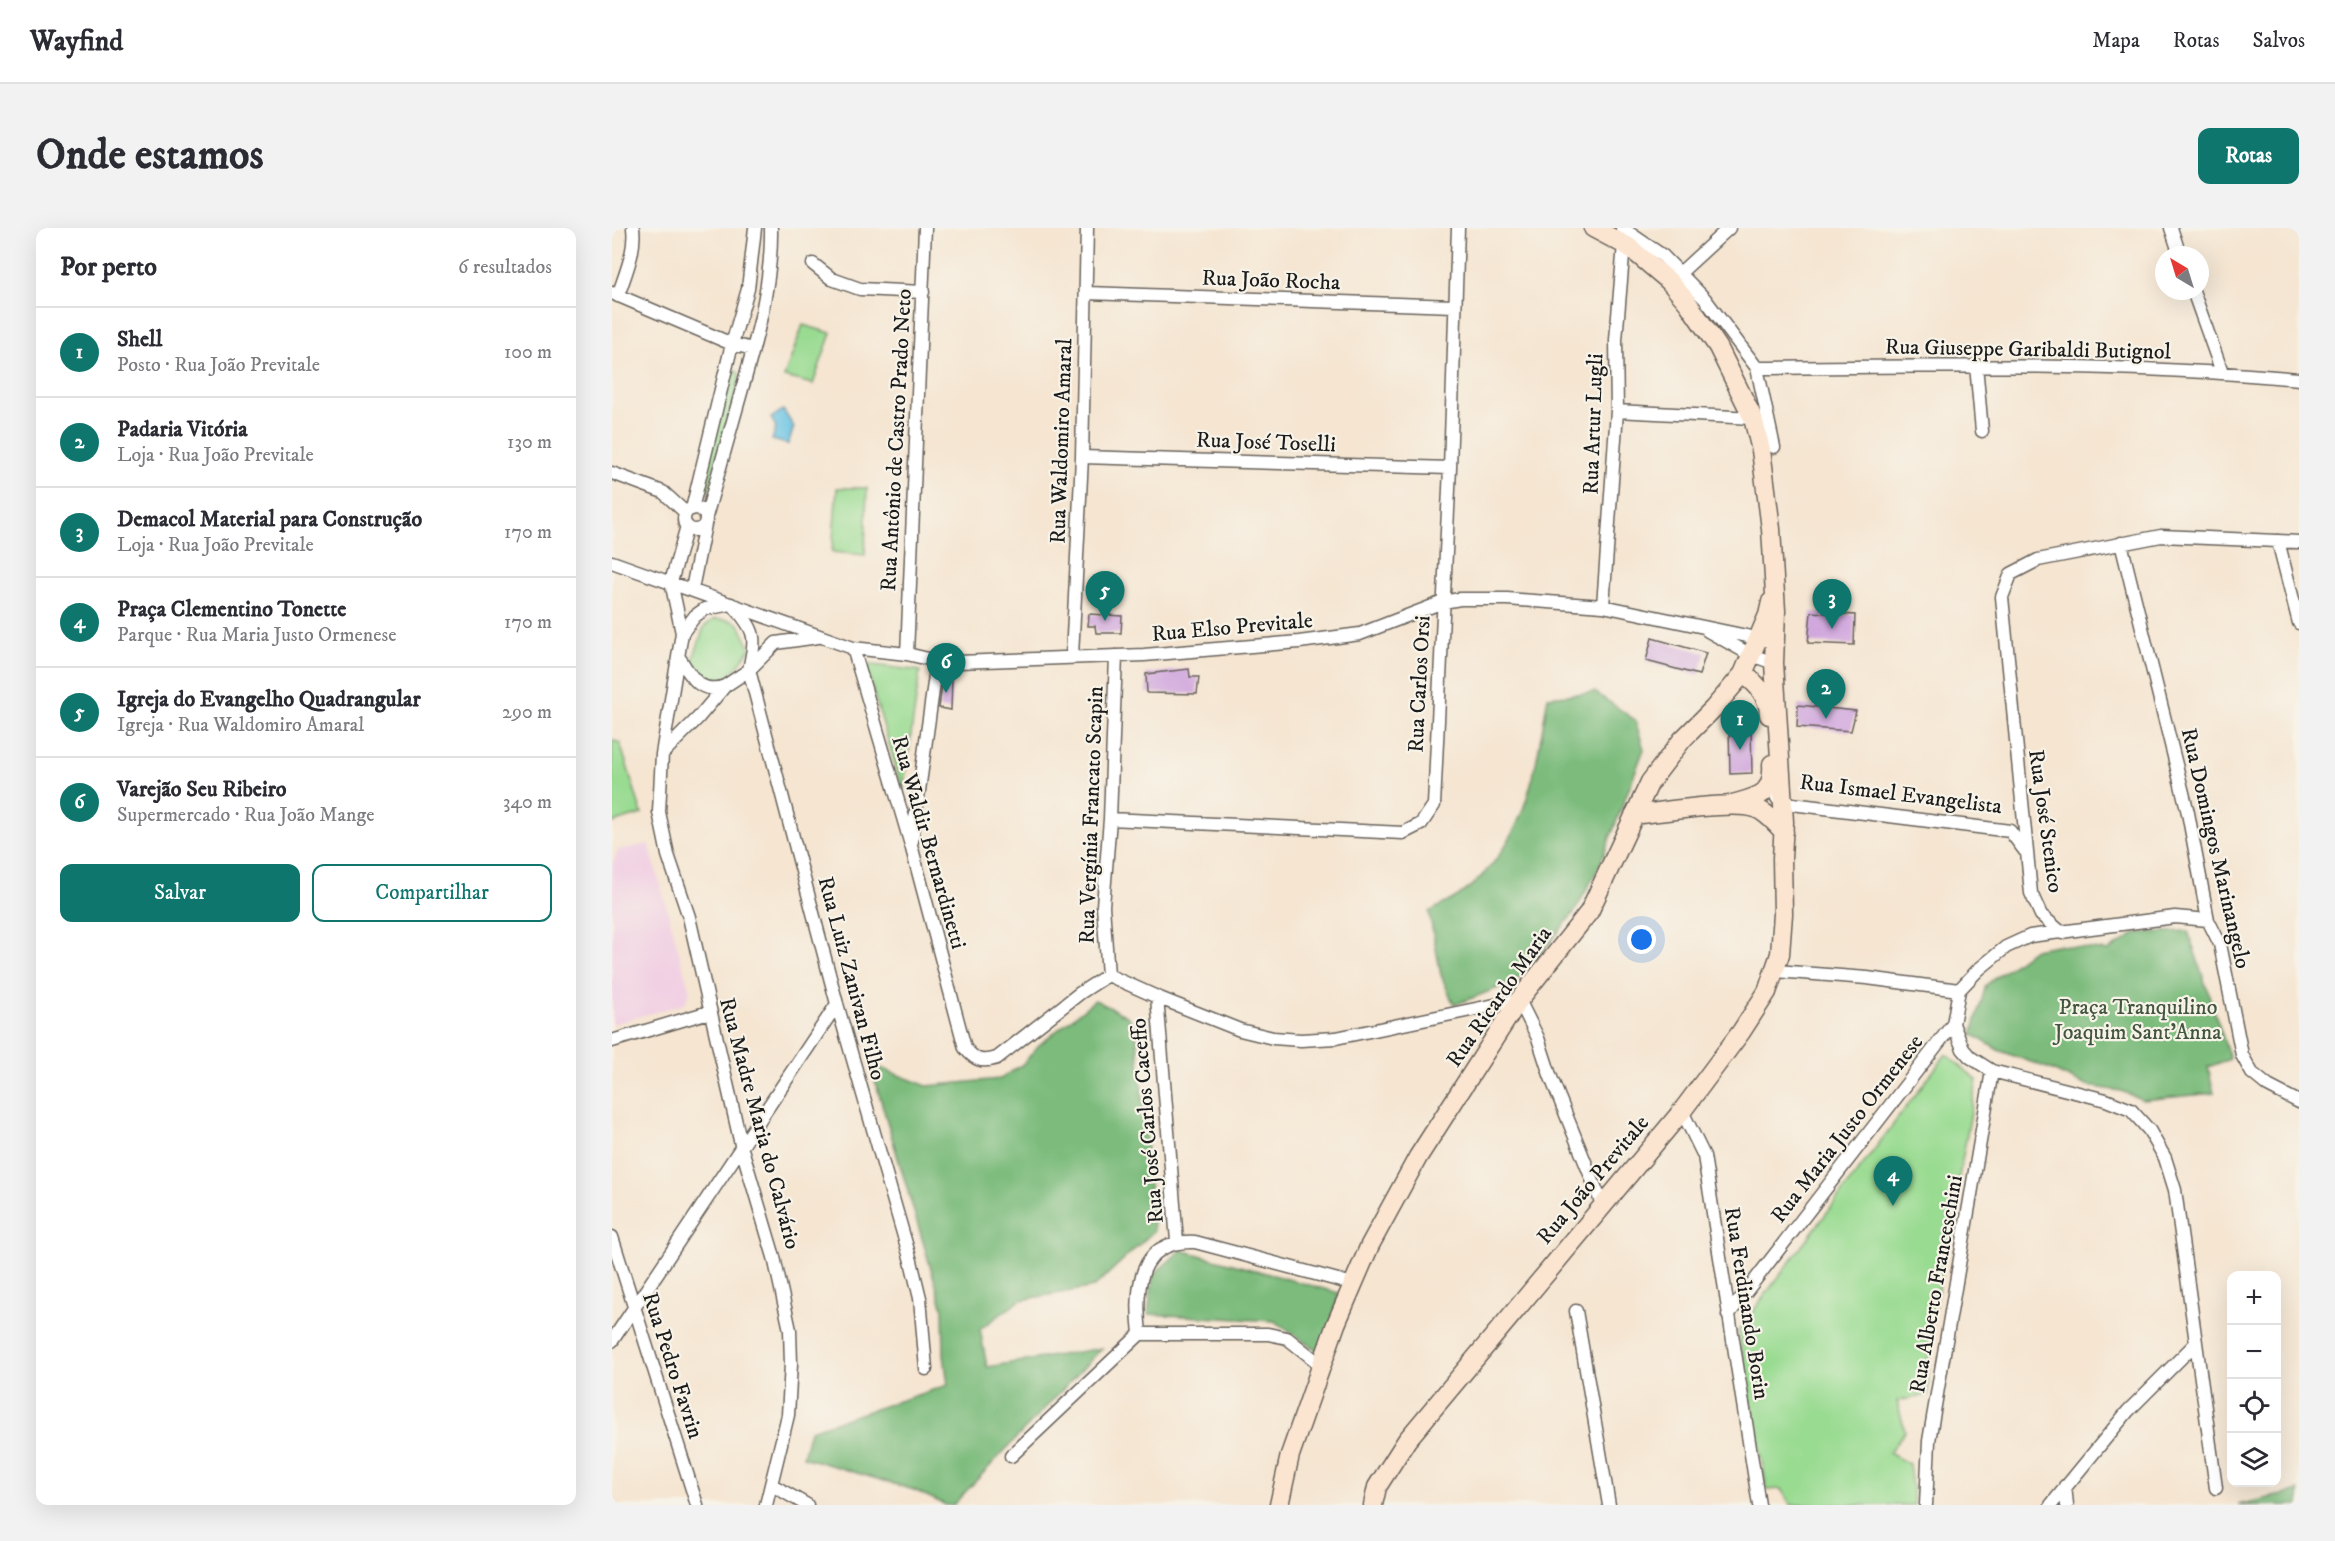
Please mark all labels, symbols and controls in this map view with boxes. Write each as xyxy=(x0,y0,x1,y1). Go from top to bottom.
text: Wayfind xyxy=(30,24,123,59)
text: Mapa xyxy=(2092,28,2140,54)
text: Rotas xyxy=(2173,28,2220,54)
text: Salvos xyxy=(2253,28,2305,54)
button: Rotas xyxy=(2198,128,2299,184)
text: Onde estamos xyxy=(36,130,264,182)
north arrow xyxy=(2155,246,2209,300)
text: Por perto xyxy=(60,251,157,284)
text: 6 resultados xyxy=(458,255,552,280)
street label: Rua João Rocha xyxy=(1201,265,1341,296)
street label: Rua Antônio de Castro Prado Neto xyxy=(875,288,918,592)
text: Shell xyxy=(117,326,162,353)
street label: Rua Giuseppe Garibaldi Butignol xyxy=(1885,334,2172,366)
street label: Rua Waldomiro Amaral xyxy=(1044,337,1079,544)
text: 1 xyxy=(76,340,83,365)
text: 100 m xyxy=(504,340,552,365)
text: Posto · Rua João Previtale xyxy=(117,353,320,378)
street label: Rua Artur Lugli xyxy=(1578,353,1609,495)
text: Padaria Vitória xyxy=(117,416,248,443)
street label: Rua José Toselli xyxy=(1196,427,1336,458)
text: 2 xyxy=(75,430,84,455)
text: 130 m xyxy=(507,430,552,455)
text: Loja · Rua João Previtale xyxy=(117,443,314,468)
text: Demacol Material para Construção xyxy=(117,506,422,533)
text: 3 xyxy=(76,520,83,545)
text: 170 m xyxy=(504,520,552,545)
text: Loja · Rua João Previtale xyxy=(117,533,314,558)
pin: 5 xyxy=(1086,572,1124,621)
pin: 3 xyxy=(1812,580,1852,629)
text: Praça Clementino Tonette xyxy=(117,596,346,623)
street label: Rua Elso Previtale xyxy=(1150,607,1314,648)
text: 4 xyxy=(74,610,85,635)
text: 170 m xyxy=(504,610,552,635)
street label: Rua Carlos Orsi xyxy=(1402,615,1437,753)
text: Parque · Rua Maria Justo Ormenese xyxy=(117,623,396,648)
pin: 6 xyxy=(926,644,966,693)
pin: 2 xyxy=(1806,670,1846,719)
street label: Rua Vergínia Francato Scapin xyxy=(1074,685,1110,945)
text: Igreja do Evangelho Quadrangular xyxy=(117,686,421,713)
text: 5 xyxy=(75,700,84,725)
text: 290 m xyxy=(502,700,552,725)
pin: 1 xyxy=(1720,700,1760,750)
text: Igreja · Rua Waldomiro Amaral xyxy=(117,713,364,738)
street label: Rua Domingos Marinangelo xyxy=(2175,725,2256,971)
street label: Rua Waldir Bernardinetti xyxy=(885,733,972,952)
street label: Rua José Stenico xyxy=(2022,748,2069,895)
street label: Rua Ismael Evangelista xyxy=(1798,769,2004,820)
text: Varejão Seu Ribeiro xyxy=(117,776,287,803)
text: 6 xyxy=(74,790,85,815)
text: 340 m xyxy=(503,790,552,815)
text: Supermercado · Rua João Mange xyxy=(117,803,375,828)
button: Salvar xyxy=(60,864,300,922)
button: Compartilhar xyxy=(312,864,552,922)
street label: Rua Luiz Zanivan Filho xyxy=(811,874,892,1083)
street label: Rua Ricardo Maria xyxy=(1441,921,1558,1072)
your location xyxy=(1627,925,1656,954)
park label: Praça Tranquilino Joaquim Sant’Anna xyxy=(2052,994,2222,1046)
street label: Rua Madre Maria do Calvário xyxy=(713,995,806,1252)
street label: Rua José Carlos Caceffo xyxy=(1125,1017,1170,1225)
street label: Rua Maria Justo Ormenese xyxy=(1765,1029,1929,1229)
street label: Rua João Previtale xyxy=(1531,1110,1655,1250)
pin: 4 xyxy=(1874,1156,1912,1206)
street label: Rua Alberto Franceschini xyxy=(1904,1173,1969,1395)
street label: Rua Ferdinando Borin xyxy=(1718,1205,1775,1402)
map controls xyxy=(2227,1271,2281,1487)
button: + xyxy=(2227,1271,2281,1325)
street label: Rua Pedro Favrin xyxy=(636,1289,709,1443)
button: − xyxy=(2227,1325,2281,1379)
button: locate xyxy=(2227,1379,2281,1433)
button: layers xyxy=(2227,1433,2281,1487)

